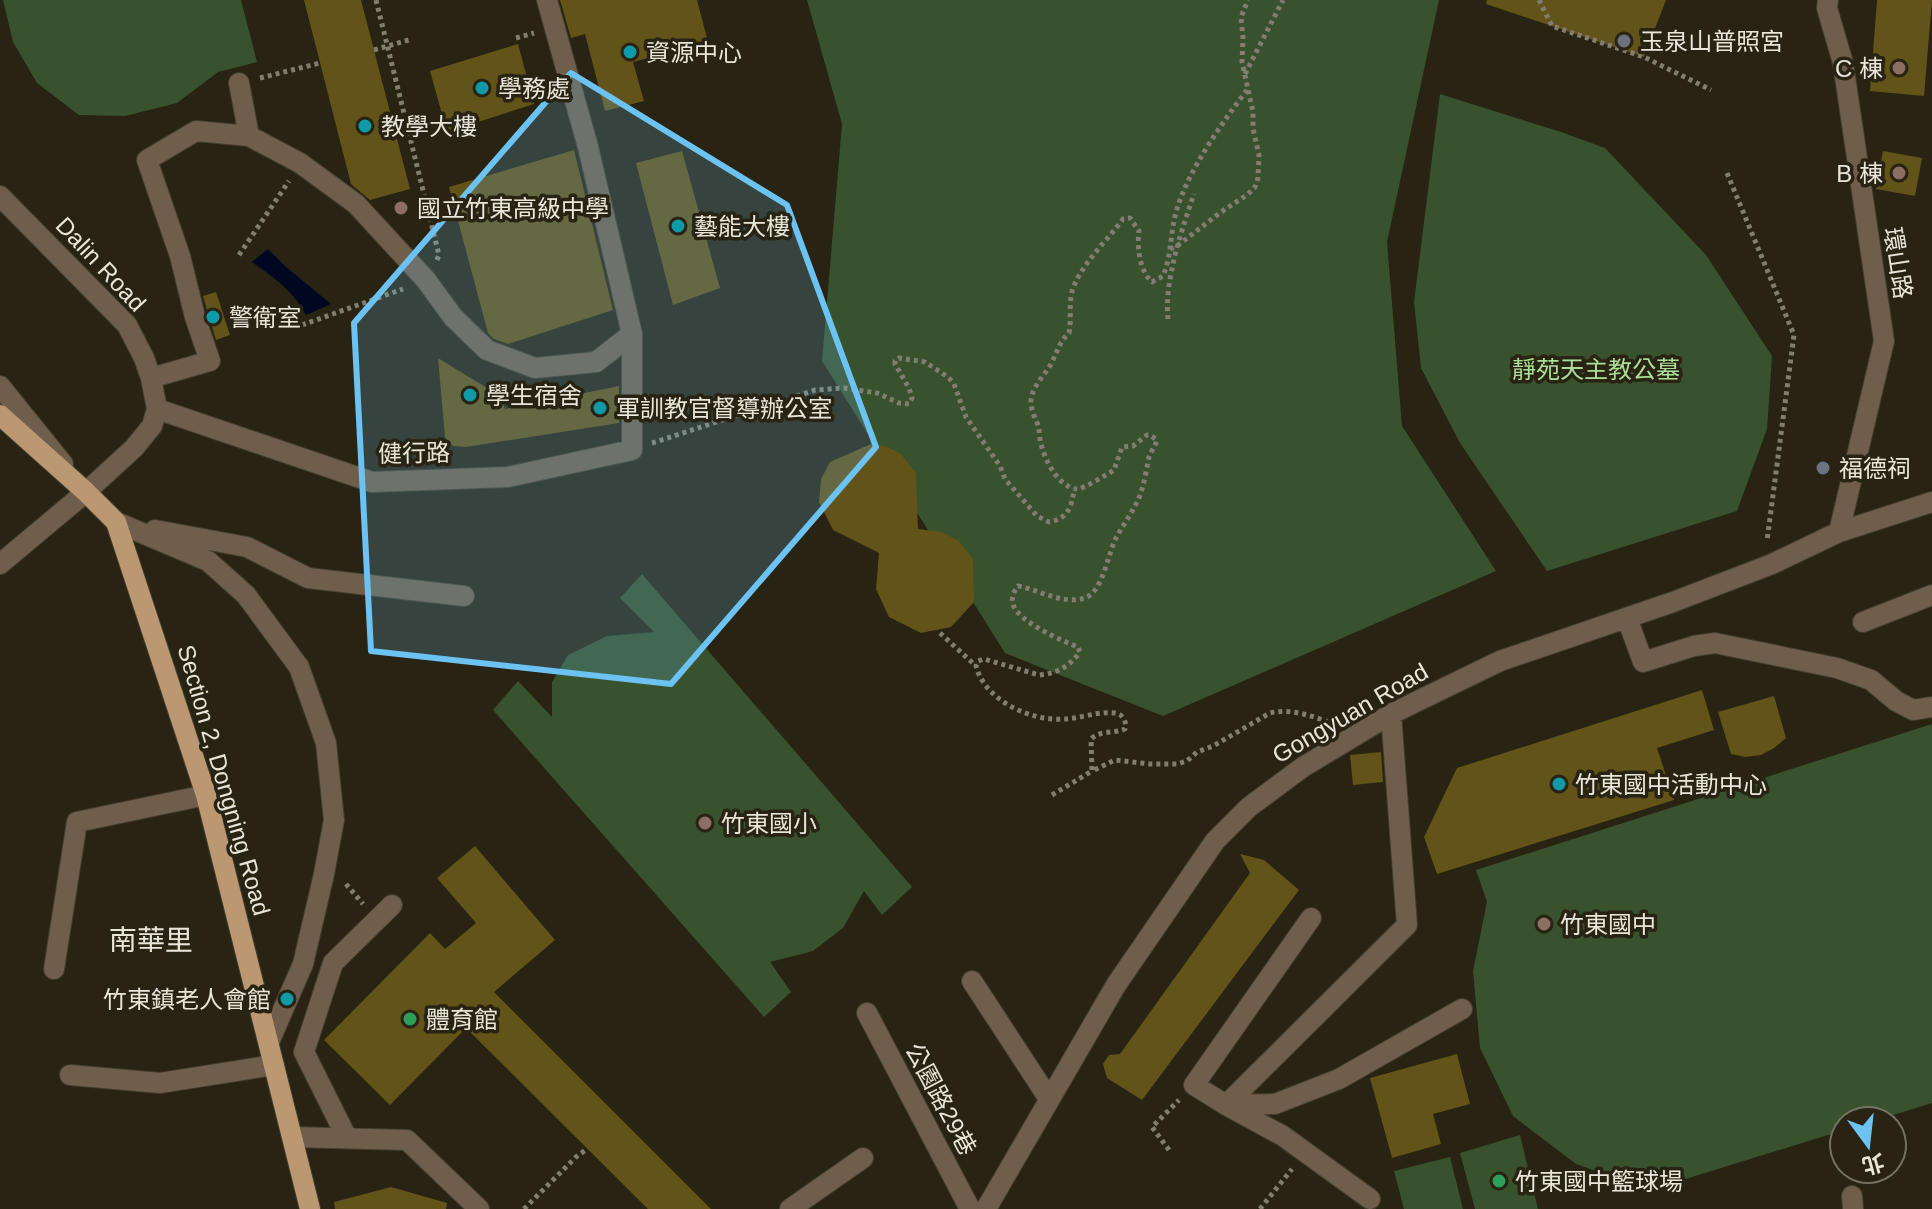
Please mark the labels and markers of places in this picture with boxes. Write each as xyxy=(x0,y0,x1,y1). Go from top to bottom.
place label: 玉泉山普照宮 xyxy=(1640,28,1784,55)
marker: 玉泉山普照宮 xyxy=(1615,32,1633,50)
place label: 資源中心 xyxy=(646,39,742,66)
marker: 資源中心 xyxy=(621,43,639,61)
place label: C 棟 xyxy=(1835,55,1883,82)
marker: C 棟 xyxy=(1890,59,1908,77)
place label: 學務處 xyxy=(498,75,570,102)
marker: 學務處 xyxy=(473,79,491,97)
place label: 教學大樓 xyxy=(381,113,477,140)
marker: 教學大樓 xyxy=(356,117,374,135)
place label: B 棟 xyxy=(1836,160,1883,187)
marker: B 棟 xyxy=(1890,164,1908,182)
place label: 國立竹東高級中學 xyxy=(417,195,609,222)
marker: 國立竹東高級中學 xyxy=(392,199,410,217)
place label: 藝能大樓 xyxy=(694,213,790,240)
marker: 藝能大樓 xyxy=(669,217,687,235)
place label: 警衛室 xyxy=(229,304,301,331)
marker: 警衛室 xyxy=(204,308,222,326)
place label: 學生宿舍 xyxy=(486,382,582,409)
marker: 學生宿舍 xyxy=(461,386,479,404)
place label: 軍訓教官督導辦公室 xyxy=(616,395,832,422)
marker: 軍訓教官督導辦公室 xyxy=(591,399,609,417)
place label: 福德祠 xyxy=(1839,455,1911,482)
marker: 福德祠 xyxy=(1814,459,1832,477)
place label: 竹東國中活動中心 xyxy=(1575,771,1767,798)
marker: 竹東國中活動中心 xyxy=(1550,775,1568,793)
place label: 竹東國小 xyxy=(721,810,817,837)
marker: 竹東國小 xyxy=(696,814,714,832)
place label: 竹東國中 xyxy=(1560,911,1656,938)
marker: 竹東國中 xyxy=(1535,915,1553,933)
place label: 竹東鎮老人會館 xyxy=(103,986,271,1013)
marker: 竹東鎮老人會館 xyxy=(278,990,296,1008)
place label: 體育館 xyxy=(426,1006,498,1033)
marker: 體育館 xyxy=(401,1010,419,1028)
place label: 竹東國中籃球場 xyxy=(1515,1168,1683,1195)
marker: 竹東國中籃球場 xyxy=(1490,1172,1508,1190)

